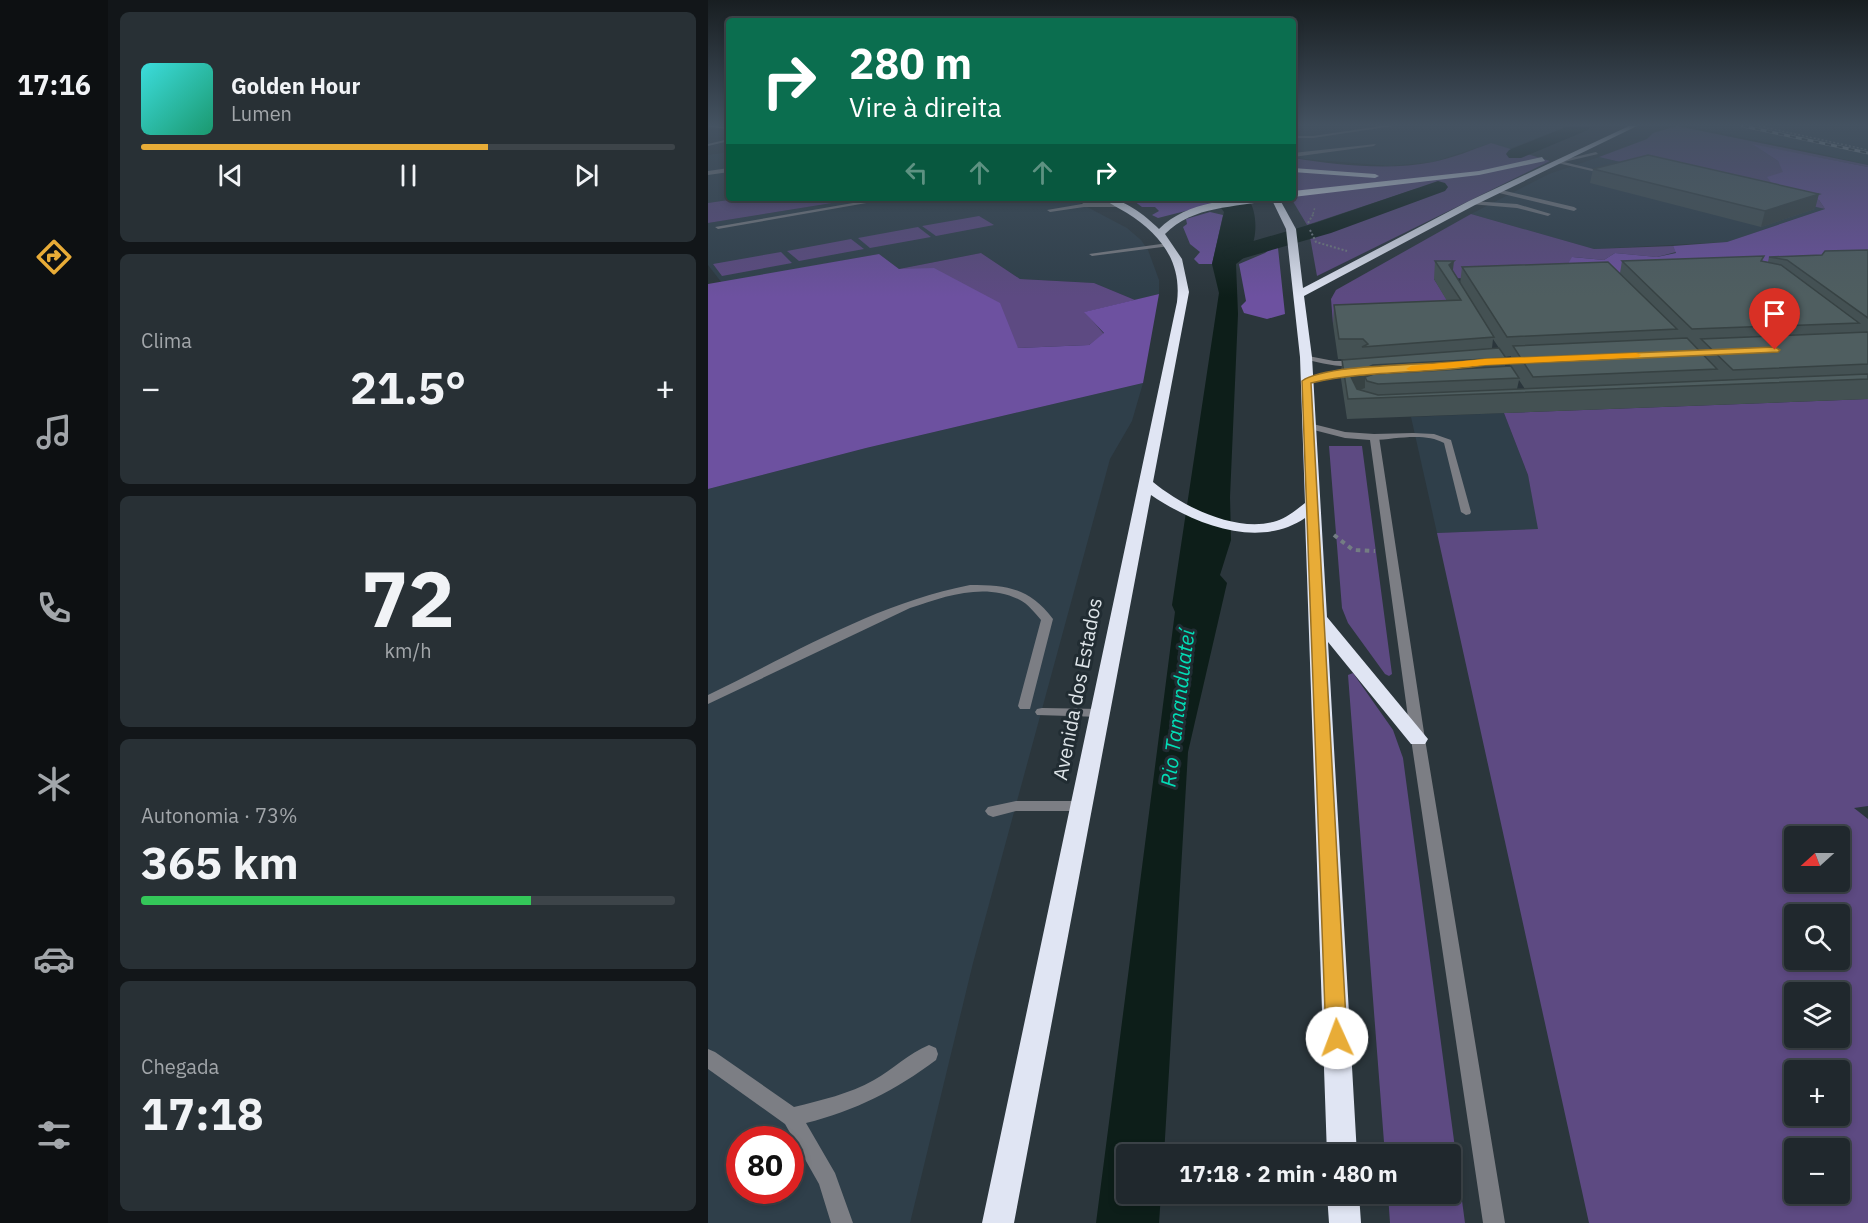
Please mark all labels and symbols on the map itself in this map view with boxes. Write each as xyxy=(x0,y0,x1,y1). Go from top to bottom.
pin xyxy=(1749,288,1800,350)
street label: Avenida dos Estados xyxy=(1046,596,1108,782)
water label: Rio Tamanduateí xyxy=(1153,625,1201,789)
north arrow xyxy=(1784,826,1850,892)
position arrow xyxy=(1305,1006,1369,1070)
speed limit sign: 80 xyxy=(726,1126,804,1204)

